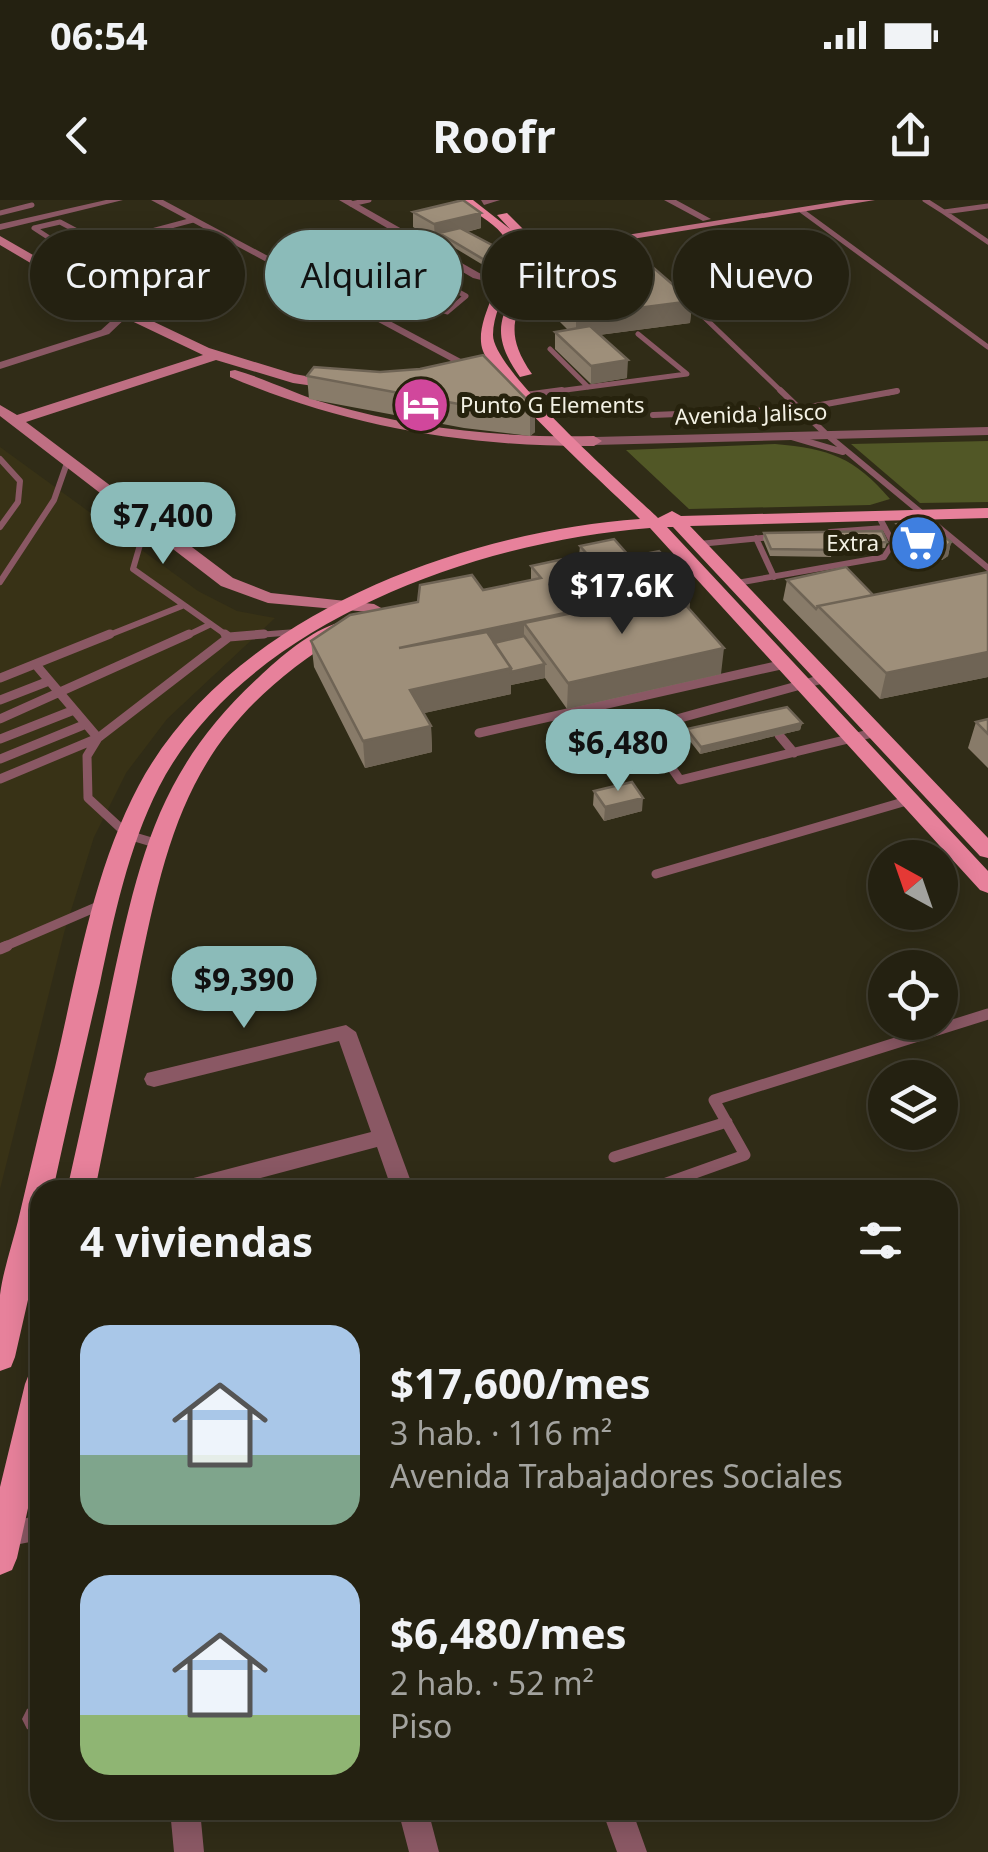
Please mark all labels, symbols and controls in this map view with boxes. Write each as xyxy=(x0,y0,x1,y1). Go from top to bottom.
text: 06:54 xyxy=(50,9,148,61)
text: Roofr xyxy=(432,105,556,166)
icon: back xyxy=(50,108,105,163)
icon: share xyxy=(883,108,938,163)
chip: Comprar xyxy=(30,230,245,320)
chip: Alquilar xyxy=(265,230,462,320)
chip: Filtros xyxy=(482,230,653,320)
chip: Nuevo xyxy=(673,230,849,320)
hotel icon: Punto G Elements xyxy=(391,375,451,435)
place label: Punto G Elements xyxy=(460,389,645,419)
street label: Avenida Jalisco xyxy=(674,395,828,431)
pin: $7,400 xyxy=(82,482,244,567)
text: $7,400 xyxy=(113,493,213,536)
supermarket icon: Extra xyxy=(888,513,948,573)
place label: Extra xyxy=(826,527,879,557)
pin: $17.6K xyxy=(541,552,703,637)
text: $17.6K xyxy=(570,563,674,606)
pin: $6,480 xyxy=(537,709,699,794)
text: $6,480 xyxy=(568,720,668,763)
north arrow xyxy=(868,840,958,930)
map controls xyxy=(868,840,958,1150)
pin: $9,390 xyxy=(163,946,325,1031)
button: locate xyxy=(868,950,958,1040)
text: $9,390 xyxy=(194,957,294,1000)
button: layers xyxy=(868,1060,958,1150)
text: 4 viviendas xyxy=(80,1212,313,1269)
icon: filters xyxy=(853,1213,908,1268)
text: $17,600/mes xyxy=(390,1354,651,1411)
icon: home xyxy=(160,1365,280,1485)
text: 3 hab. · 116 m² xyxy=(390,1411,612,1454)
text: Avenida Trabajadores Sociales xyxy=(390,1454,843,1497)
text: $6,480/mes xyxy=(390,1604,627,1661)
icon: home xyxy=(160,1615,280,1735)
text: 2 hab. · 52 m² xyxy=(390,1661,594,1704)
text: Piso xyxy=(390,1704,452,1747)

